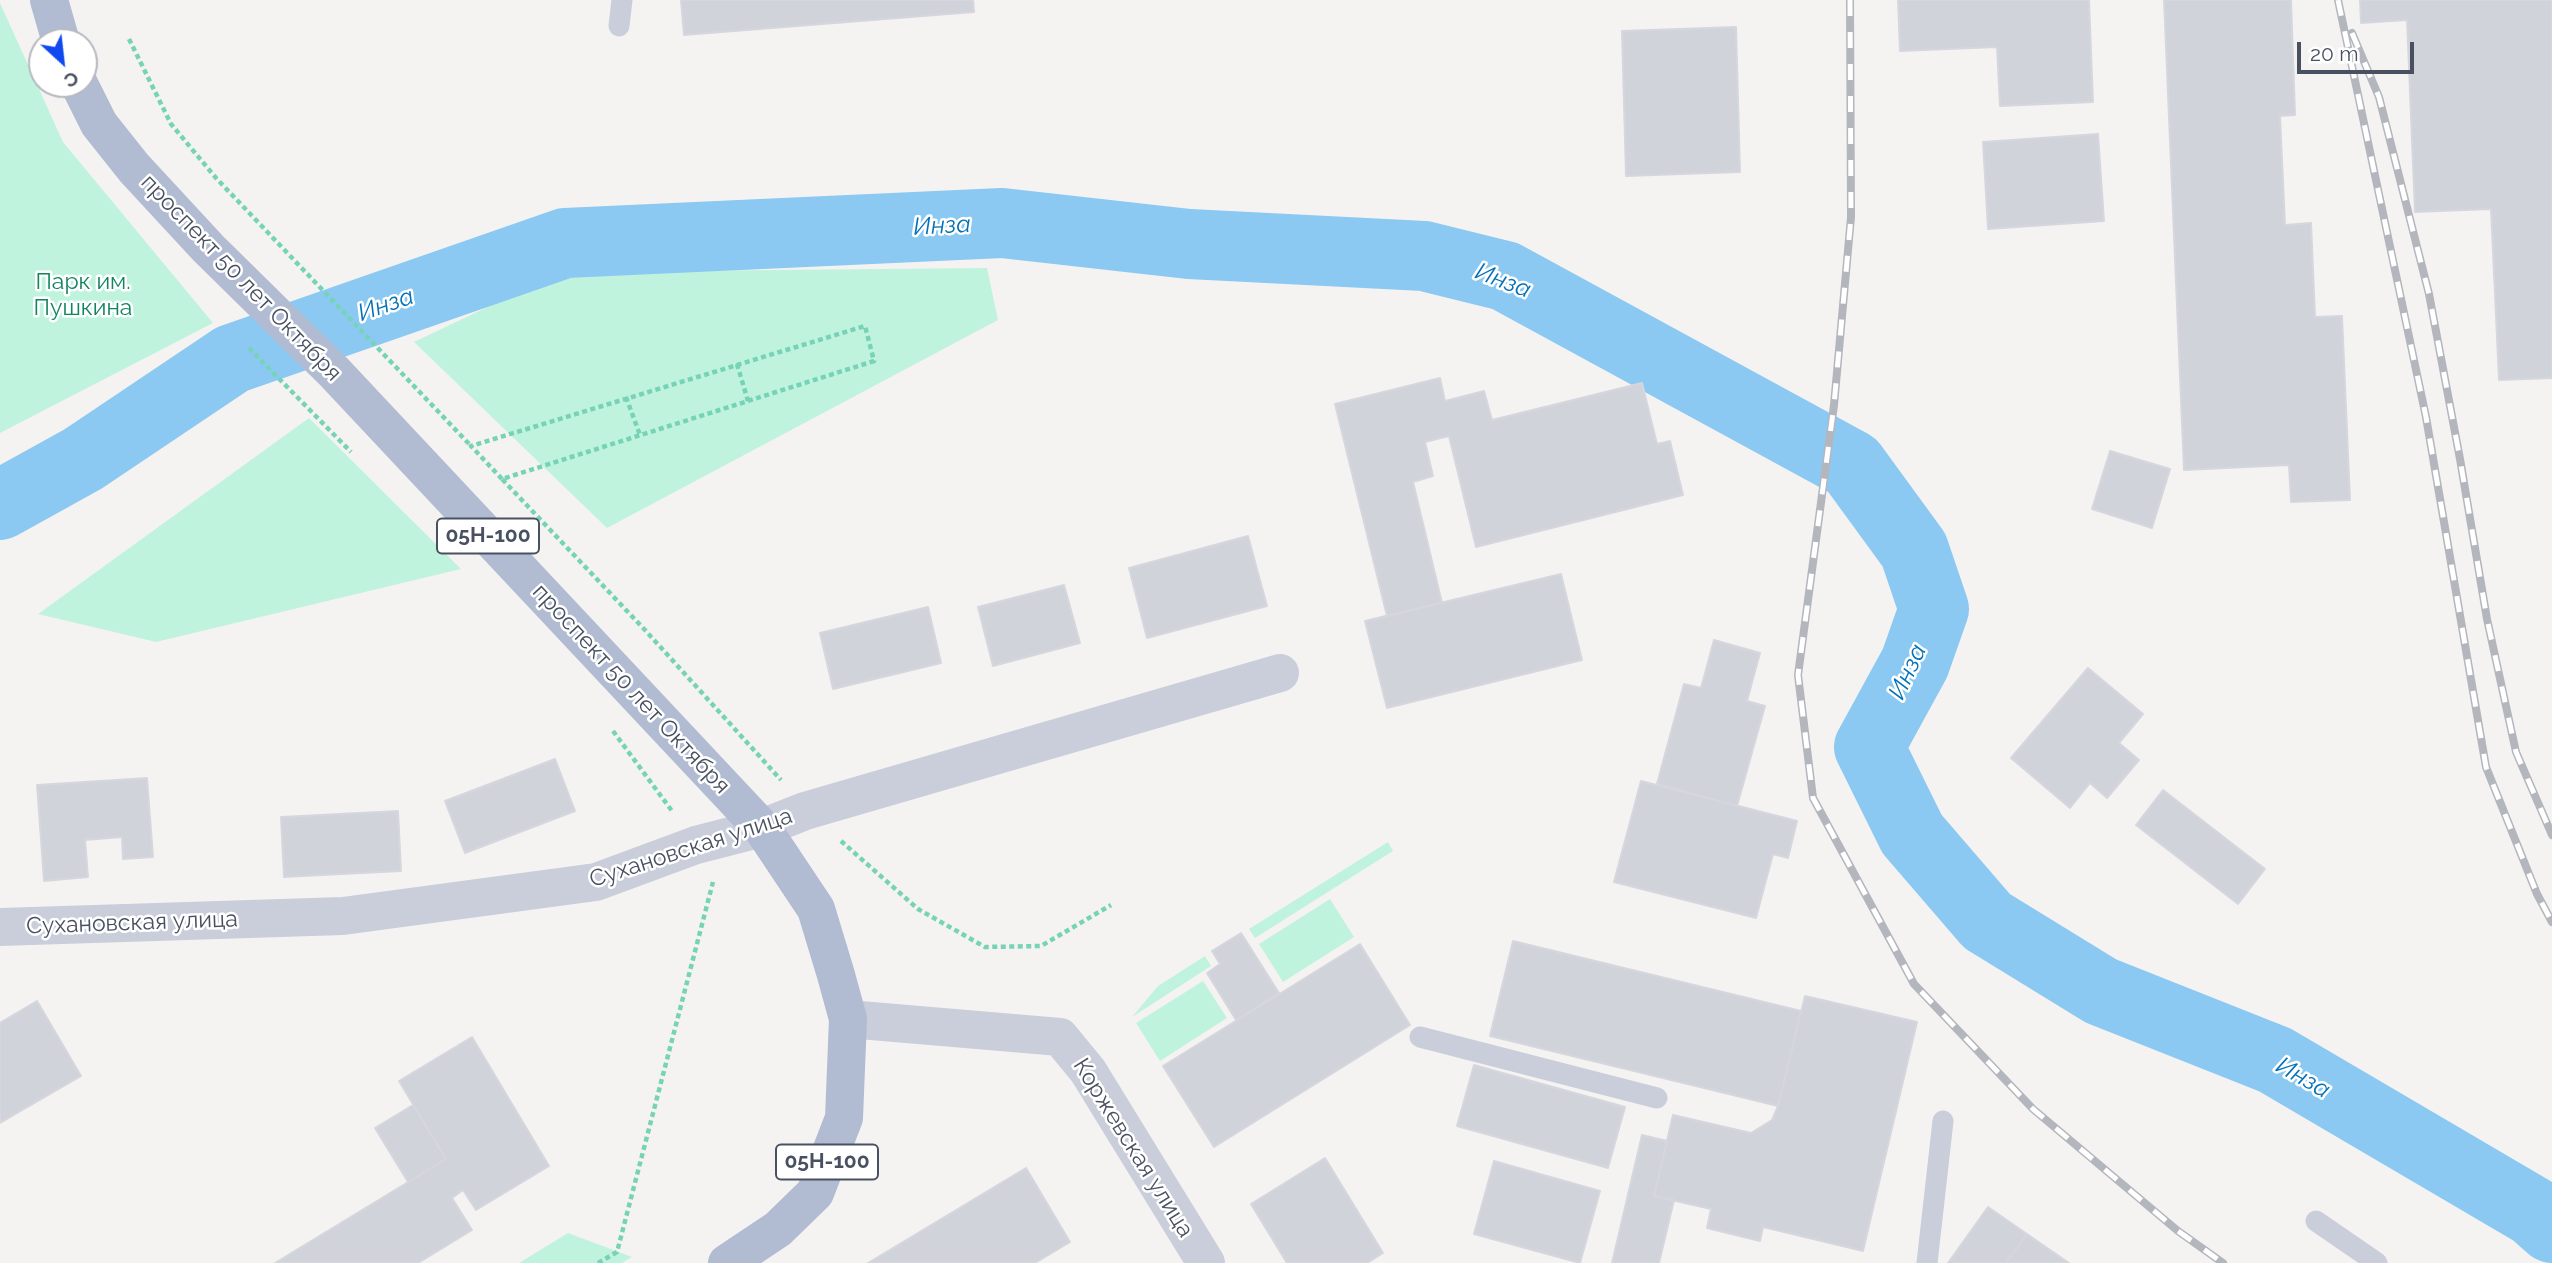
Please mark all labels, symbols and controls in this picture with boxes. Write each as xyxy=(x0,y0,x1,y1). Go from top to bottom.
north arrow xyxy=(28,28,98,98)
scale bar xyxy=(2300,28,2417,72)
text: 20 m xyxy=(2310,41,2358,66)
text: С xyxy=(61,67,82,93)
street label: проспект 50 лет Октября xyxy=(135,169,347,387)
water label: Инза xyxy=(913,210,971,242)
water label: Инза xyxy=(1471,257,1535,305)
park label: Парк им. Пушкина xyxy=(34,268,132,322)
water label: Инза xyxy=(354,282,418,328)
road number: 05Н-100 xyxy=(437,518,539,554)
street label: проспект 50 лет Октября xyxy=(527,578,735,800)
water label: Инза xyxy=(1883,640,1933,704)
street label: Сухановская улица xyxy=(586,802,796,894)
street label: Сухановская улица xyxy=(26,906,238,940)
water label: Инза xyxy=(2271,1051,2335,1105)
street label: Коржевская улица xyxy=(1067,1053,1199,1243)
road number: 05Н-100 xyxy=(776,1144,878,1180)

